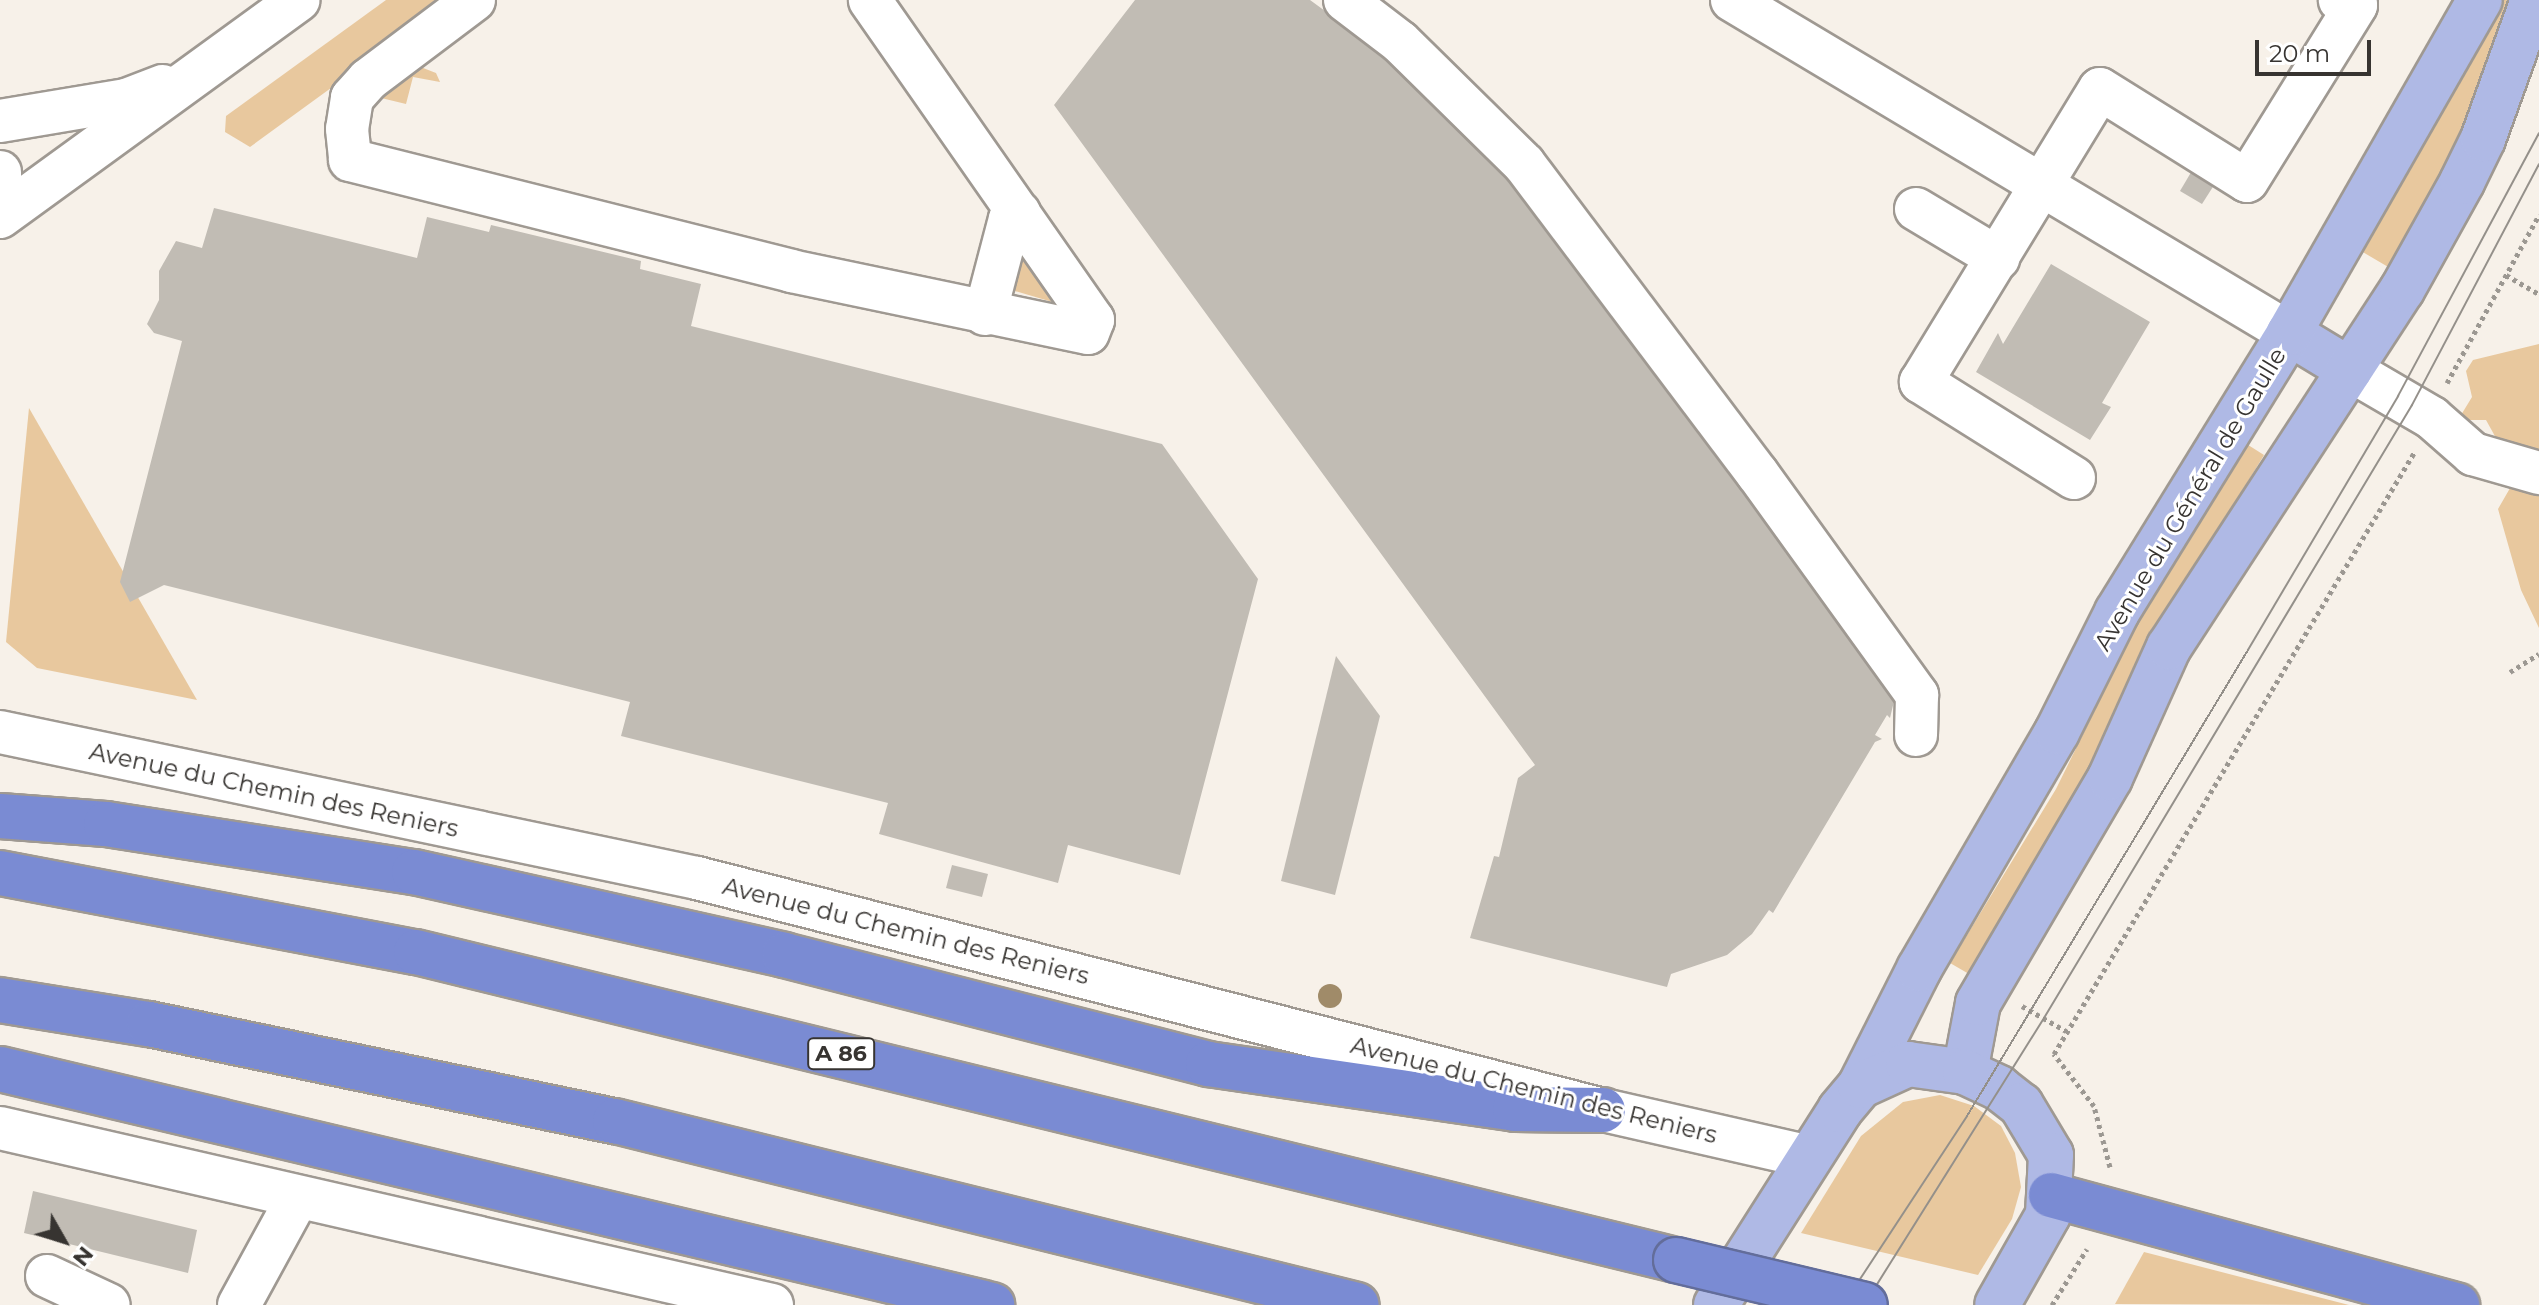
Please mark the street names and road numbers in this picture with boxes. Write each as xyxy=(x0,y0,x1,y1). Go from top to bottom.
street label: Avenue du Général de Gaulle xyxy=(2088,342,2292,656)
street label: Avenue du Chemin des Reniers xyxy=(87,737,461,843)
street label: Avenue du Chemin des Reniers xyxy=(720,871,1092,991)
street label: Avenue du Chemin des Reniers xyxy=(1348,1030,1720,1150)
road number: A 86 xyxy=(807,1036,875,1072)

